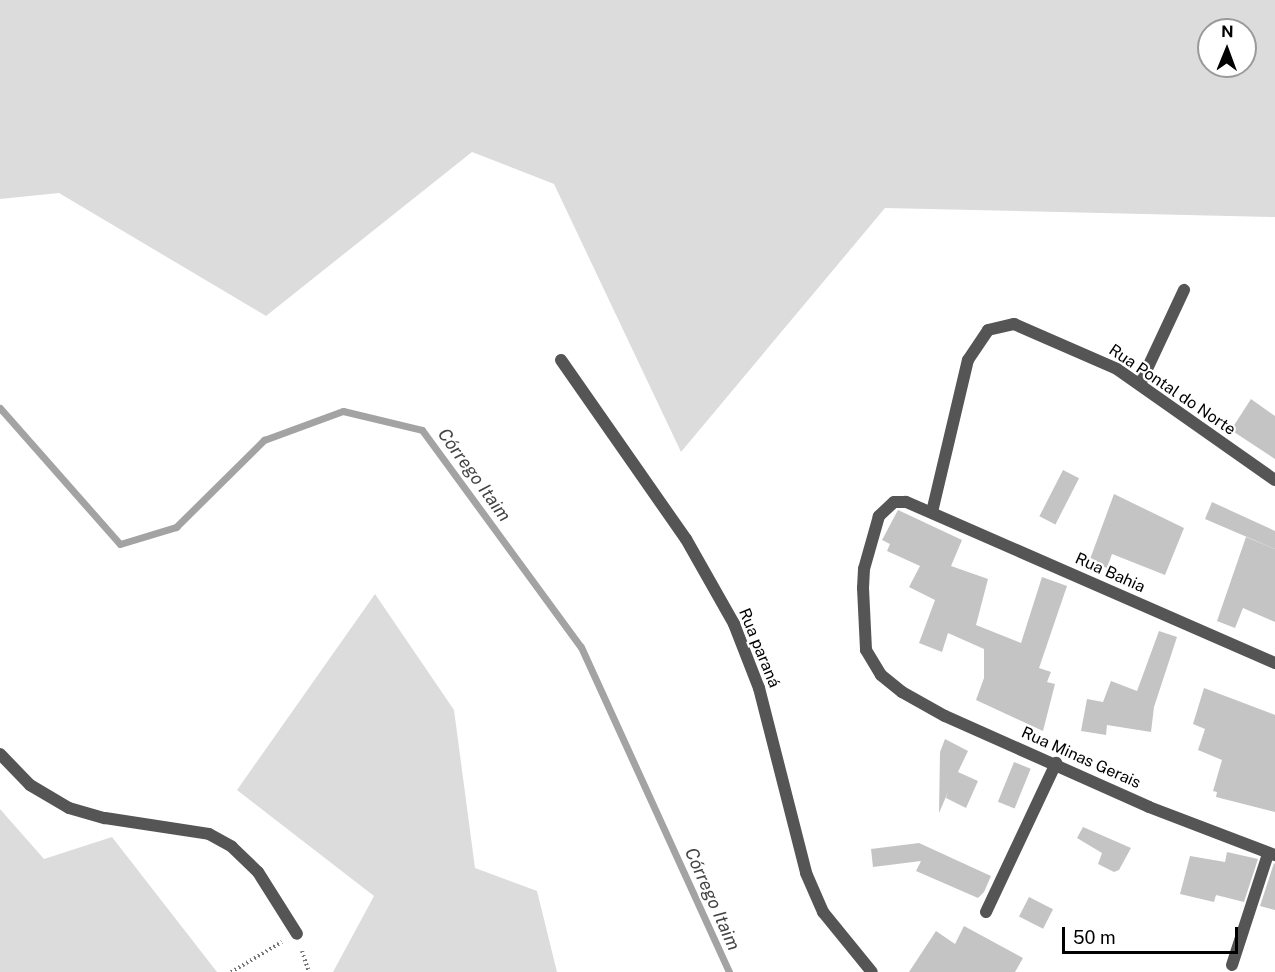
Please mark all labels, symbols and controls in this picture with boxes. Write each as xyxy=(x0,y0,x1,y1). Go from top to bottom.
north arrow xyxy=(1197,18,1257,78)
text: N xyxy=(1221,22,1234,41)
street label: Rua Pontal do Norte xyxy=(1105,340,1239,440)
water label: Córrego Itaim xyxy=(433,424,515,526)
street label: Rua Bahia xyxy=(1072,549,1148,597)
street label: Rua paraná xyxy=(734,606,784,690)
street label: Rua Minas Gerais xyxy=(1018,723,1144,793)
water label: Córrego Itaim xyxy=(680,844,744,954)
scale bar xyxy=(1065,915,1240,953)
text: 50 m xyxy=(1073,927,1116,948)

